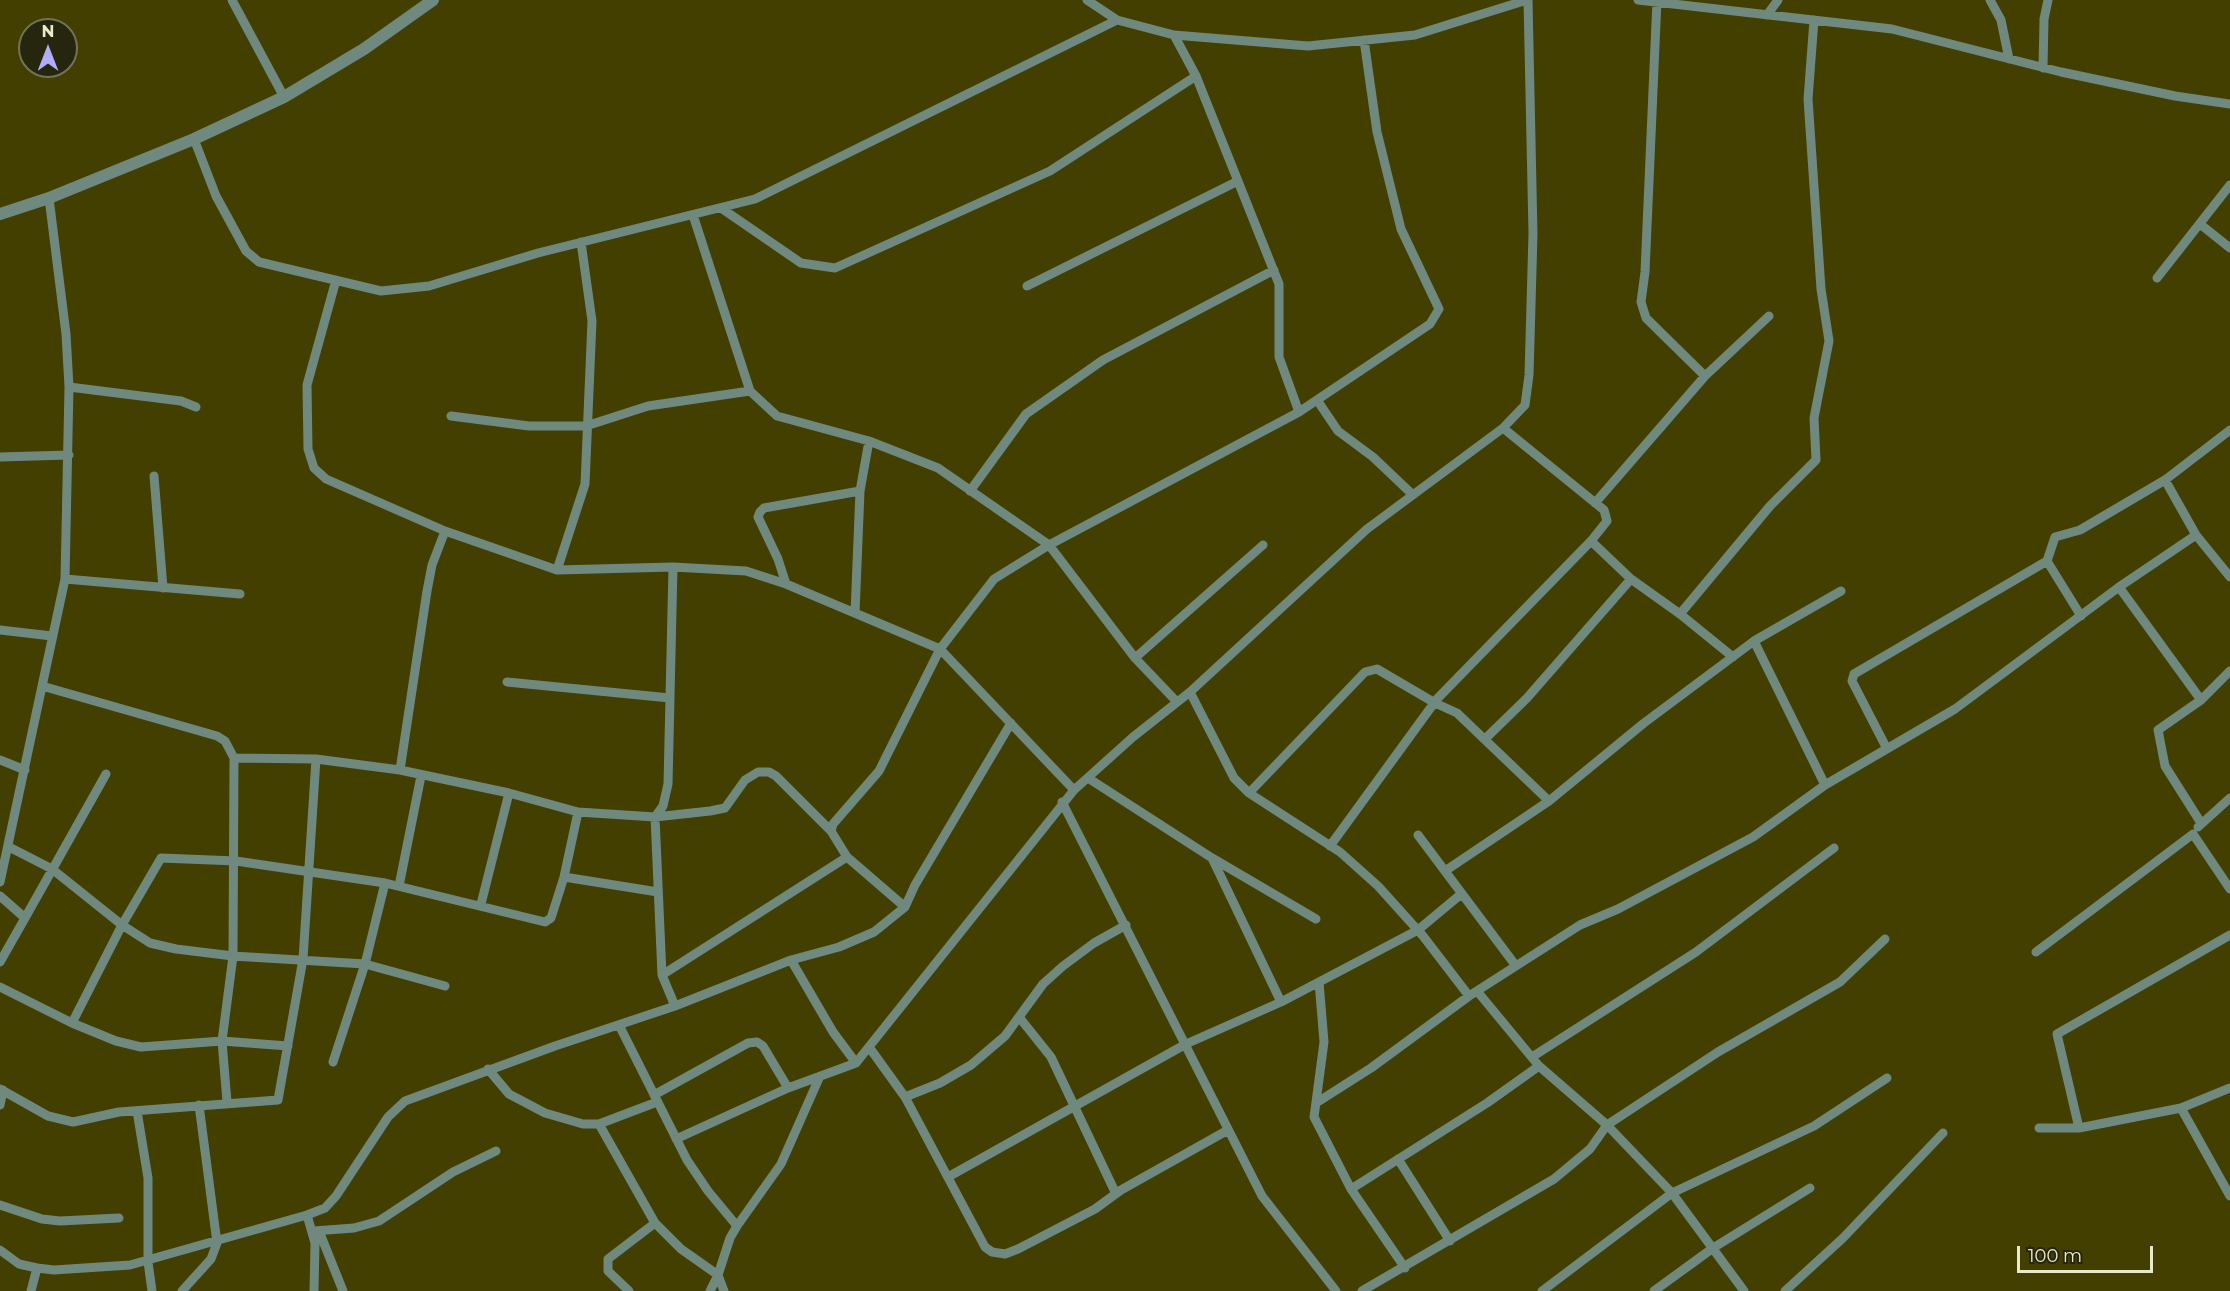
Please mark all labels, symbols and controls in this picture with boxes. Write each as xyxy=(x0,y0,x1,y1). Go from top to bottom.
north arrow xyxy=(18,18,78,78)
text: N xyxy=(42,22,54,41)
scale bar xyxy=(2020,1234,2156,1272)
text: 100 m xyxy=(2028,1245,2082,1267)

